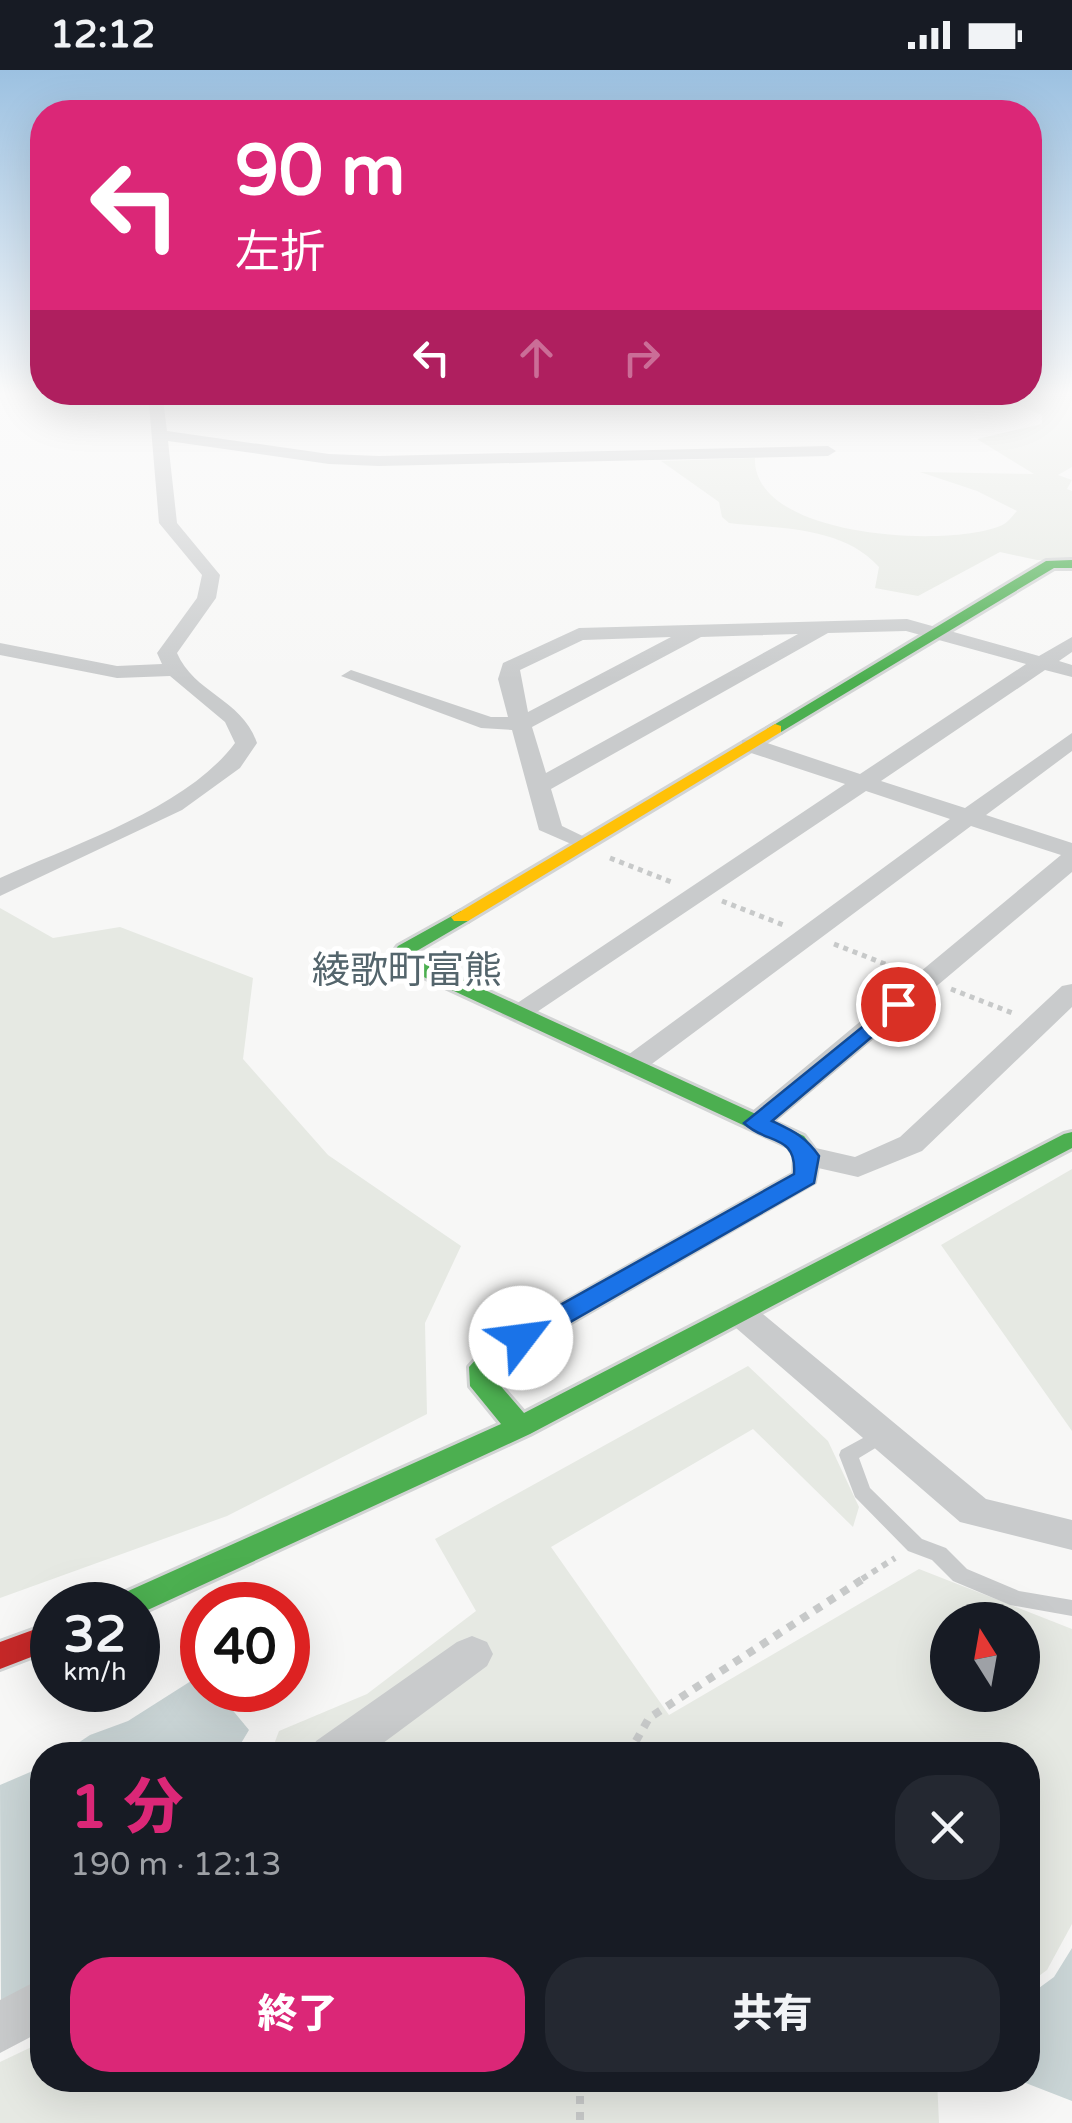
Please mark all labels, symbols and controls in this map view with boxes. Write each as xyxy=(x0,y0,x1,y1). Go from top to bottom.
text: 12:12 xyxy=(50,12,155,58)
text: 90 m xyxy=(235,130,405,214)
icon: left xyxy=(70,140,200,270)
text: 左折 xyxy=(235,226,325,280)
icon: left xyxy=(404,330,459,385)
icon: ahead xyxy=(509,330,564,385)
icon: right xyxy=(614,330,669,385)
district label: 綾歌町富熊 xyxy=(312,948,502,994)
pin xyxy=(856,962,941,1047)
icon: arrive xyxy=(871,977,926,1032)
position arrow xyxy=(469,1286,573,1390)
speed limit sign: 40 xyxy=(180,1582,310,1712)
north arrow xyxy=(930,1602,1040,1712)
map controls xyxy=(930,1602,1040,1712)
text: 32 xyxy=(64,1605,126,1665)
text: km/h xyxy=(64,1657,126,1687)
text: 1 分 xyxy=(70,1772,183,1844)
button: close xyxy=(895,1775,1000,1880)
text: 190 m · 12:13 xyxy=(70,1846,282,1884)
button: 終了 xyxy=(70,1957,525,2072)
button: 共有 xyxy=(545,1957,1000,2072)

